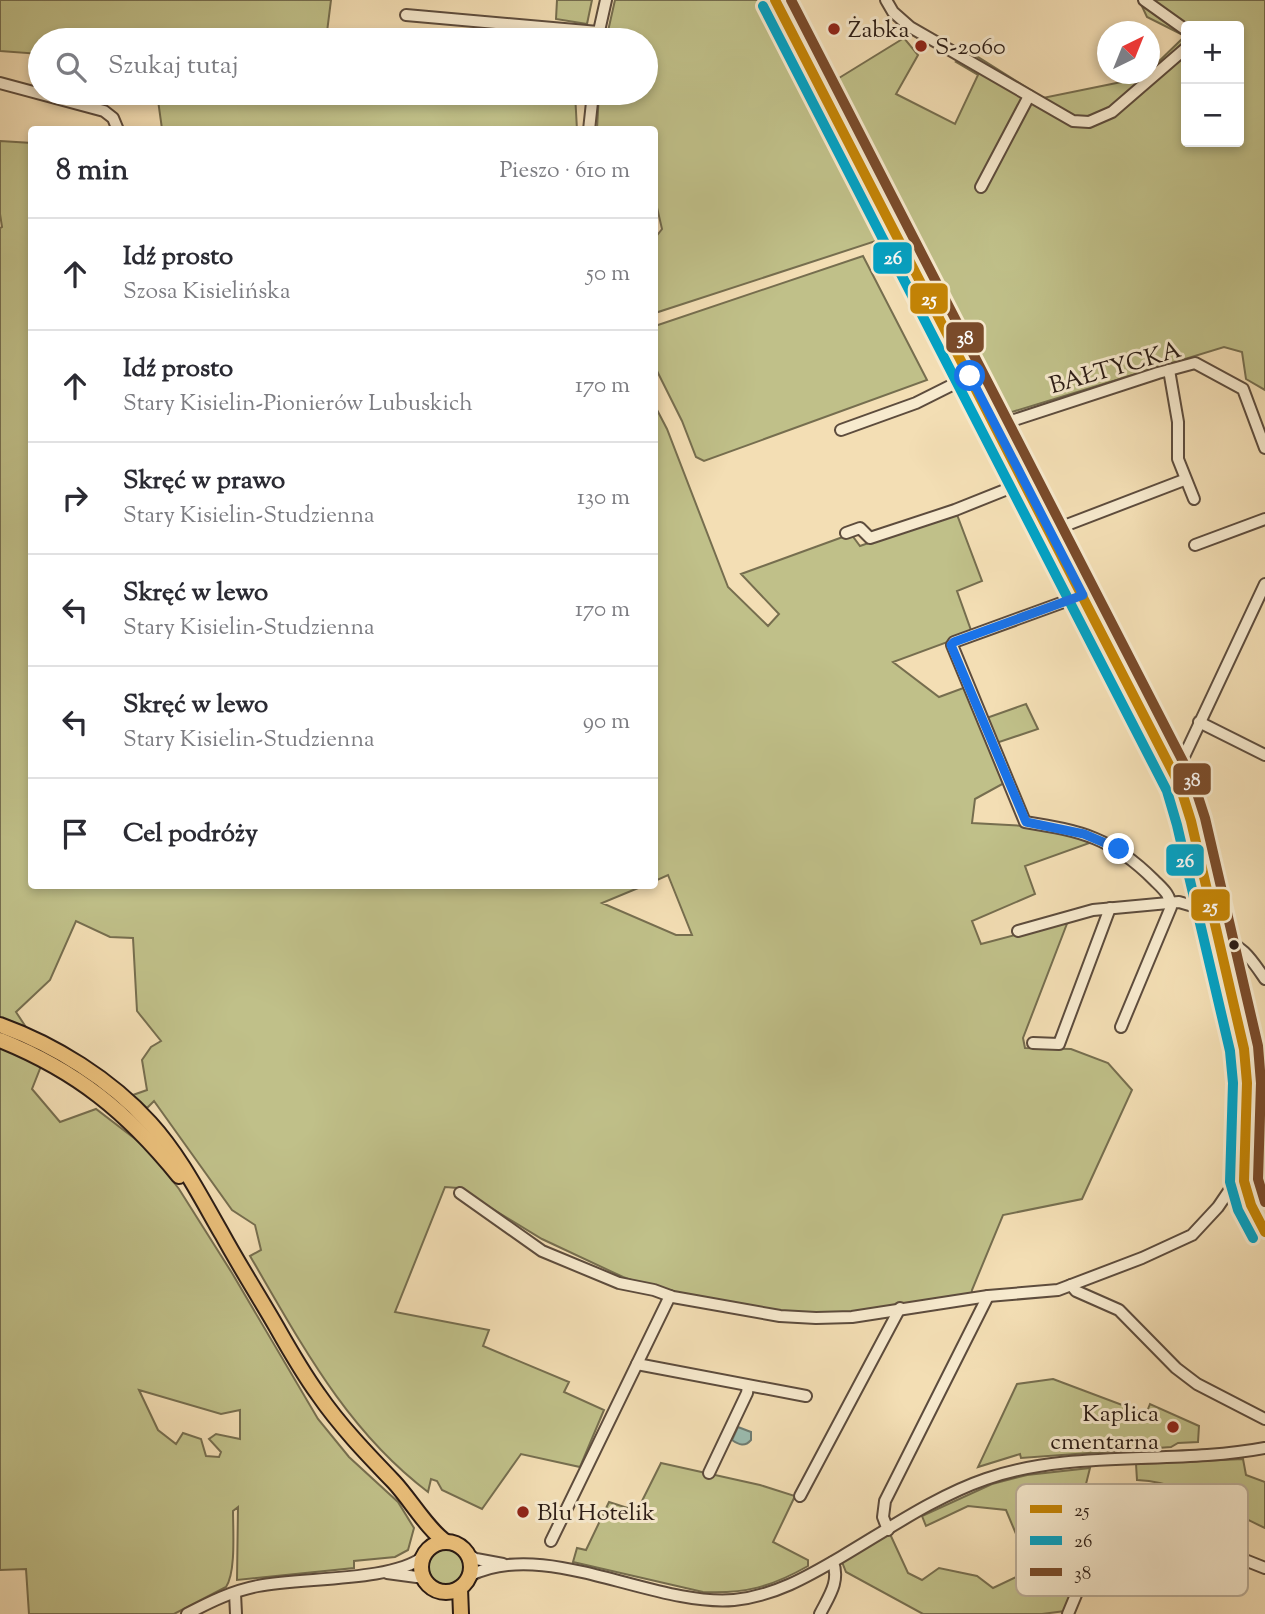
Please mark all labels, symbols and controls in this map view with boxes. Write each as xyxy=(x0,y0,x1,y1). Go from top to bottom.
place label: Żabka xyxy=(848,14,910,48)
marker: Żabka xyxy=(826,21,842,37)
north arrow xyxy=(1097,21,1160,84)
map controls xyxy=(1181,21,1244,147)
button: + xyxy=(1181,21,1244,84)
search box xyxy=(28,28,658,105)
place label: S-2060 xyxy=(935,31,1006,65)
marker: S-2060 xyxy=(913,38,929,54)
icon: search xyxy=(52,48,90,86)
text: Szukaj tutaj xyxy=(108,48,239,85)
button: − xyxy=(1181,84,1244,147)
text: 8 min xyxy=(56,150,128,193)
text: Pieszo · 610 m xyxy=(499,155,630,188)
text: Idź prosto xyxy=(123,239,233,276)
line badge: 26 xyxy=(872,241,913,275)
text: 26 xyxy=(884,246,902,273)
icon: ahead xyxy=(56,255,94,293)
text: 50 m xyxy=(586,258,630,291)
text: Szosa Kisielińska xyxy=(123,276,291,309)
line badge: 25 xyxy=(909,282,949,315)
text: 25 xyxy=(921,287,937,314)
line badge: 38 xyxy=(945,321,985,354)
text: 38 xyxy=(956,326,974,353)
street label: BAŁTYCKA xyxy=(1046,334,1186,404)
text: Idź prosto xyxy=(123,351,233,388)
route start xyxy=(954,360,985,391)
icon: ahead xyxy=(56,367,94,405)
text: 170 m xyxy=(575,370,630,403)
text: Stary Kisielin-Pionierów Lubuskich xyxy=(123,388,473,421)
text: Skręć w prawo xyxy=(123,463,285,500)
icon: right xyxy=(56,479,94,517)
text: 130 m xyxy=(577,482,630,515)
text: Stary Kisielin-Studzienna xyxy=(123,500,375,533)
text: Skręć w lewo xyxy=(123,575,268,612)
icon: left xyxy=(56,591,94,629)
text: 170 m xyxy=(575,594,630,627)
text: Stary Kisielin-Studzienna xyxy=(123,612,375,645)
text: Skręć w lewo xyxy=(123,687,268,724)
icon: left xyxy=(56,703,94,741)
text: 90 m xyxy=(583,706,630,739)
text: Stary Kisielin-Studzienna xyxy=(123,724,375,757)
line badge: 38 xyxy=(1172,762,1212,796)
text: 38 xyxy=(1183,768,1201,795)
icon: arrive xyxy=(56,815,94,853)
text: Cel podróży xyxy=(123,816,258,853)
route end xyxy=(1103,833,1134,864)
line badge: 26 xyxy=(1165,843,1205,877)
text: 26 xyxy=(1176,849,1194,876)
line badge: 25 xyxy=(1190,888,1231,922)
text: 25 xyxy=(1202,894,1218,921)
unlabelled marker xyxy=(1227,938,1241,952)
place label: Kaplica cmentarna xyxy=(1050,1398,1159,1460)
marker: Kaplica cmentarna xyxy=(1165,1419,1181,1435)
legend xyxy=(1016,1484,1248,1596)
place label: Blu Hotelik xyxy=(537,1497,655,1531)
text: 25 xyxy=(1074,1498,1090,1525)
marker: Blu Hotelik xyxy=(515,1504,531,1520)
text: 26 xyxy=(1074,1529,1092,1556)
text: 38 xyxy=(1074,1561,1091,1588)

